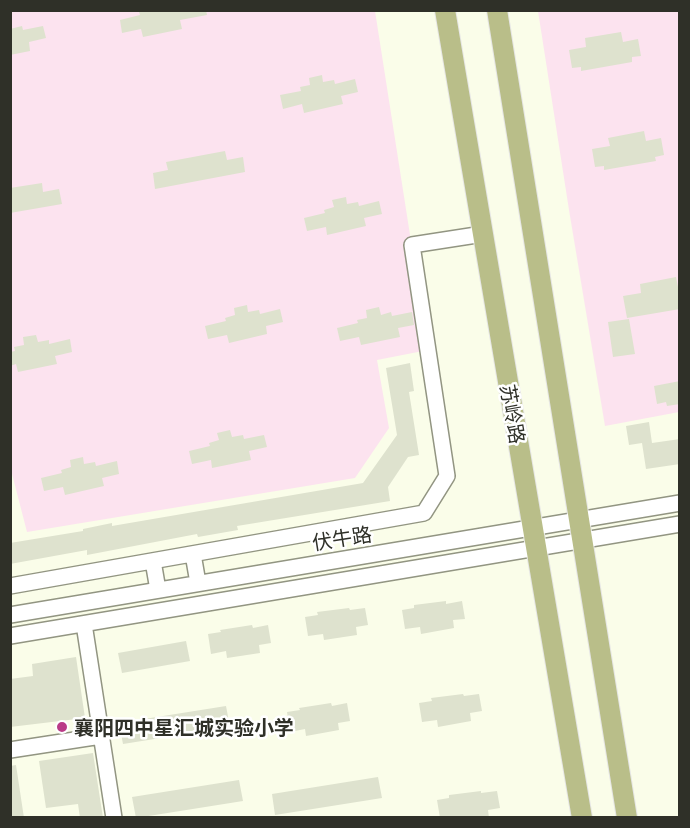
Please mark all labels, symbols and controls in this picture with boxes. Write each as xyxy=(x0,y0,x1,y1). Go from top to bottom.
street label: 苏岭路 xyxy=(496,382,530,446)
street label: 伏牛路 xyxy=(310,521,374,555)
place label: 襄阳四中星汇城实验小学 xyxy=(74,715,294,739)
marker: 襄阳四中星汇城实验小学 xyxy=(55,720,69,734)

